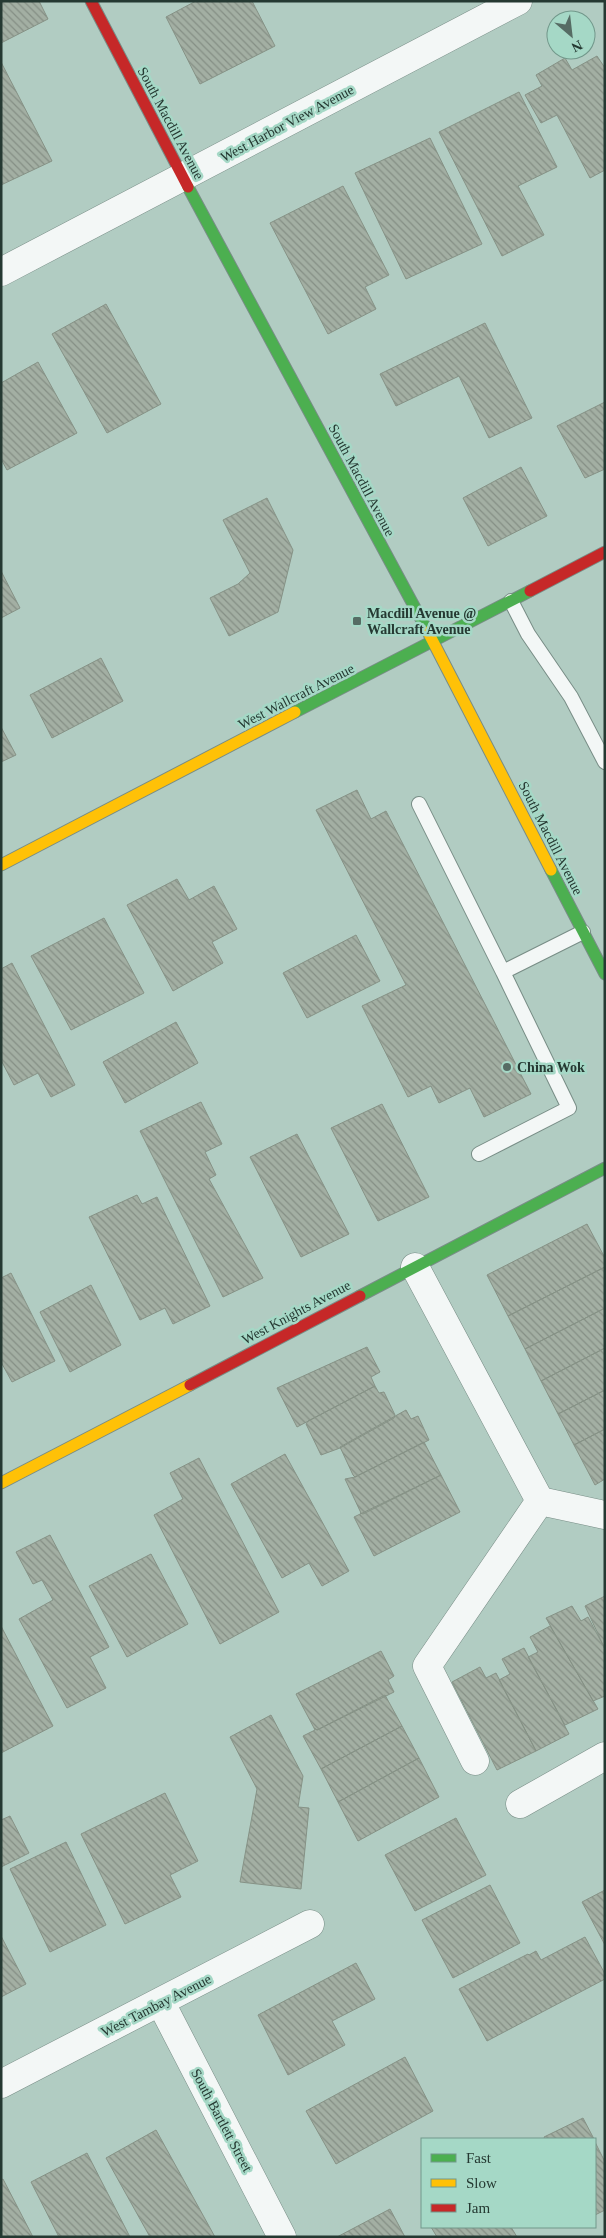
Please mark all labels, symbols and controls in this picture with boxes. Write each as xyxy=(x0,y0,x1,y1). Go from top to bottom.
north arrow xyxy=(546,10,596,60)
text: N xyxy=(569,37,585,55)
street label: South Macdill Avenue xyxy=(135,65,207,182)
street label: West Harbor View Avenue xyxy=(218,82,356,165)
street label: South Macdill Avenue xyxy=(326,422,398,539)
place label: Macdill Avenue @ Wallcraft Avenue xyxy=(367,606,476,637)
marker: Macdill Avenue @ Wallcraft Avenue xyxy=(351,615,363,627)
street label: West Wallcraft Avenue xyxy=(236,661,357,732)
street label: South Macdill Avenue xyxy=(516,779,586,897)
place label: China Wok xyxy=(517,1060,585,1075)
marker: China Wok xyxy=(501,1061,513,1073)
street label: West Knights Avenue xyxy=(239,1277,353,1347)
street label: West Tambay Avenue xyxy=(99,1971,214,2040)
street label: South Bartlett Street xyxy=(188,2066,255,2174)
legend xyxy=(421,2138,596,2228)
text: Fast xyxy=(466,2150,492,2166)
text: Slow xyxy=(466,2175,497,2191)
text: Jam xyxy=(466,2200,490,2216)

